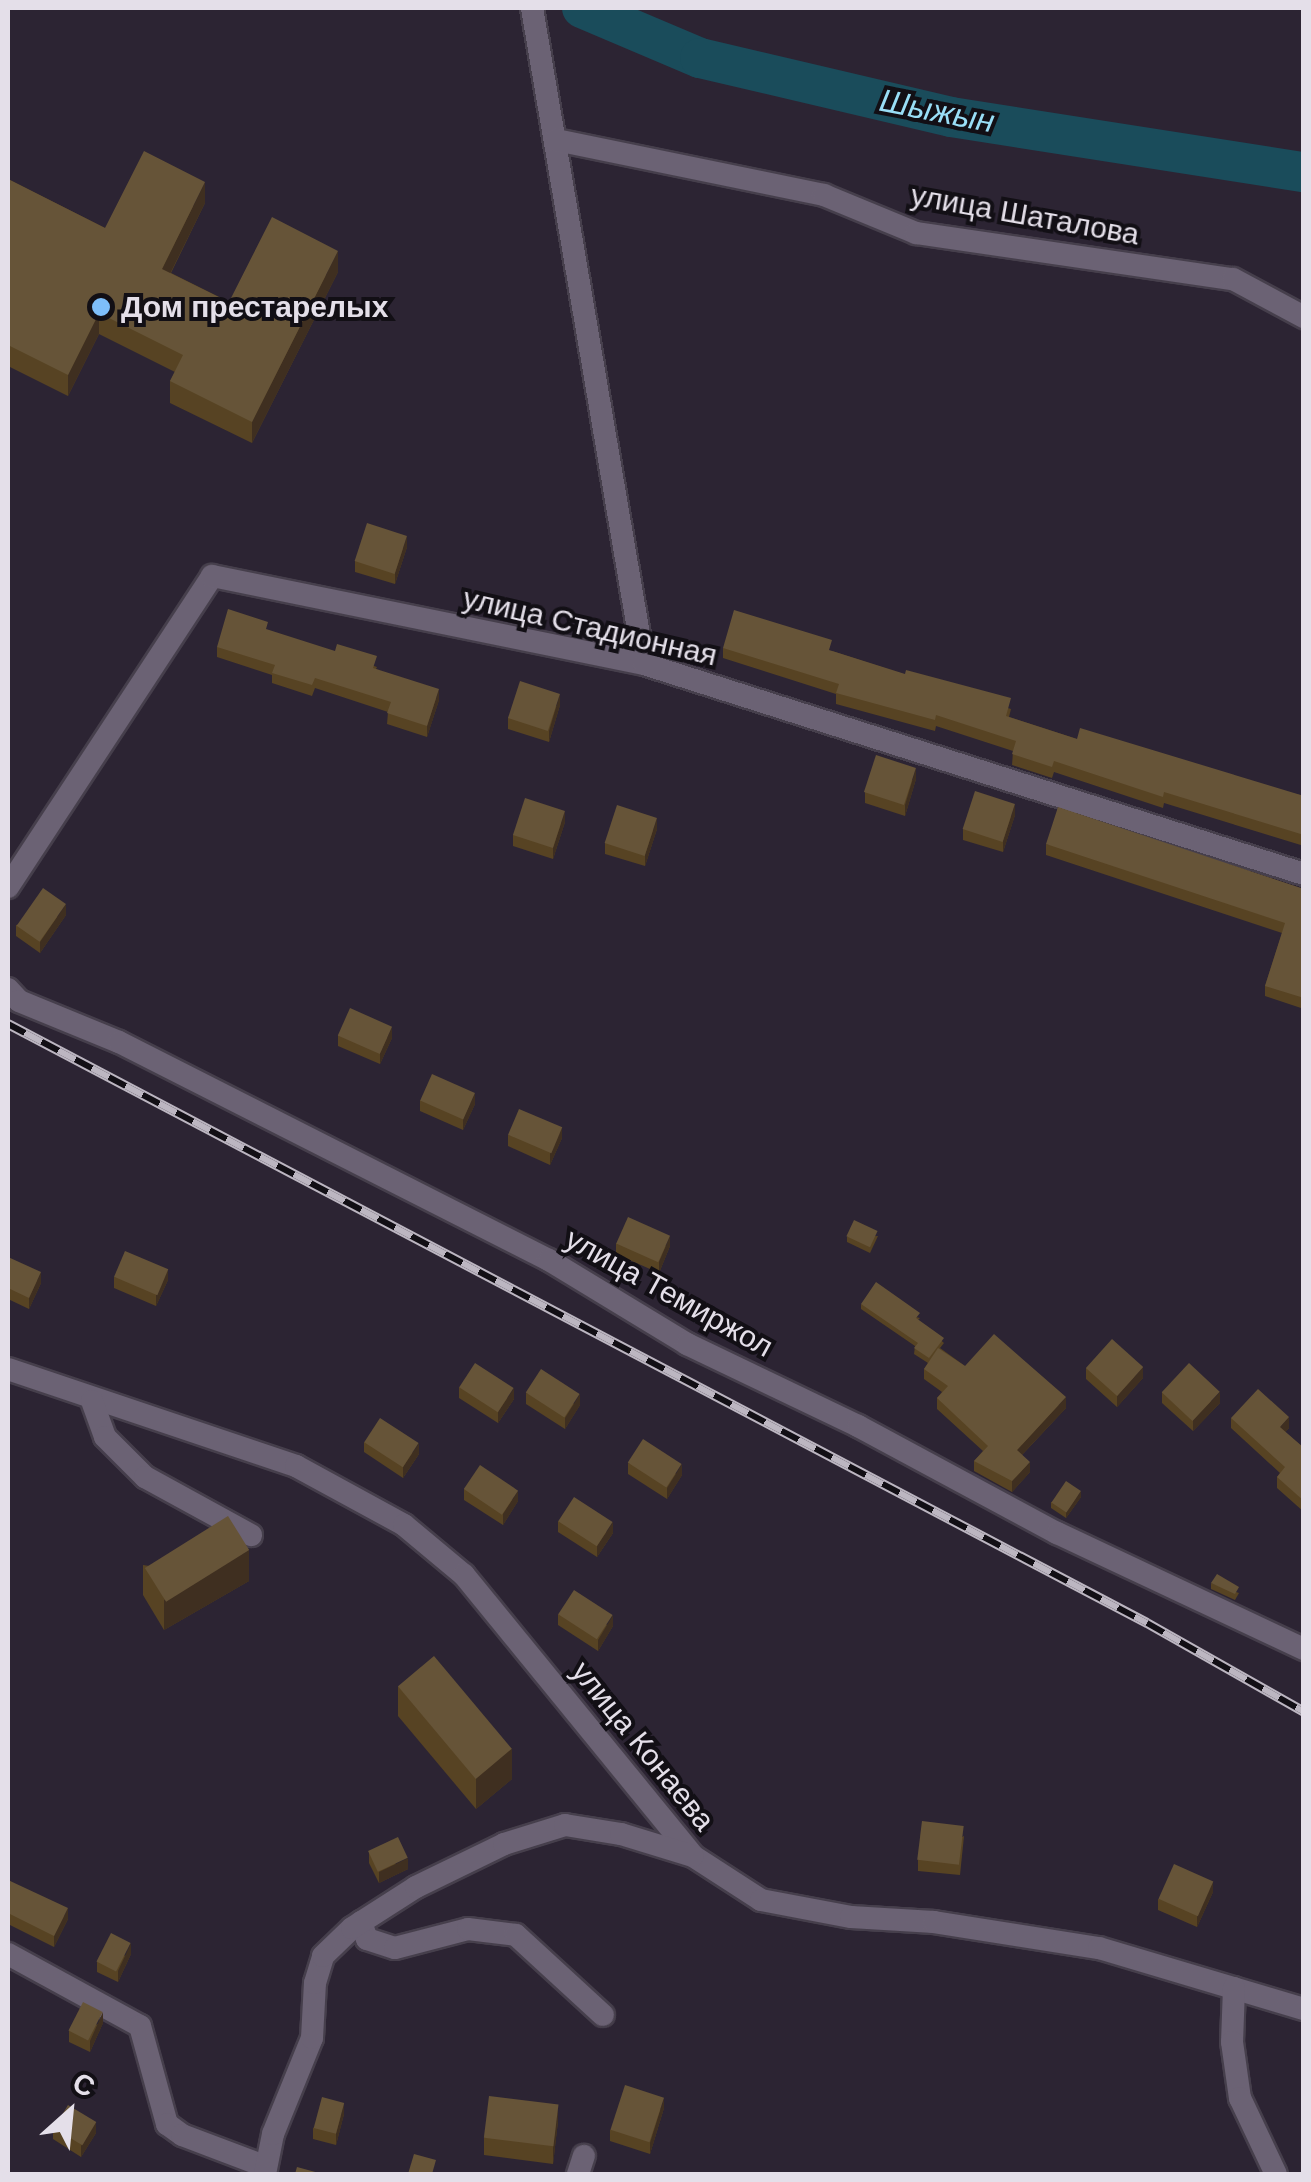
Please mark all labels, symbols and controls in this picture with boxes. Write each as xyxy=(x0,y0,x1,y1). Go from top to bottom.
water label: Шыжын xyxy=(876,81,998,141)
street label: улица Шаталова xyxy=(908,177,1142,253)
place label: Дом престарелых xyxy=(121,289,388,325)
marker: Дом престарелых xyxy=(90,296,112,318)
street label: улица Стадионная xyxy=(459,580,721,674)
street label: улица Темиржол xyxy=(559,1221,779,1365)
street label: улица Конаева xyxy=(564,1654,722,1838)
north arrow xyxy=(20,2062,120,2162)
text: С xyxy=(68,2066,100,2103)

